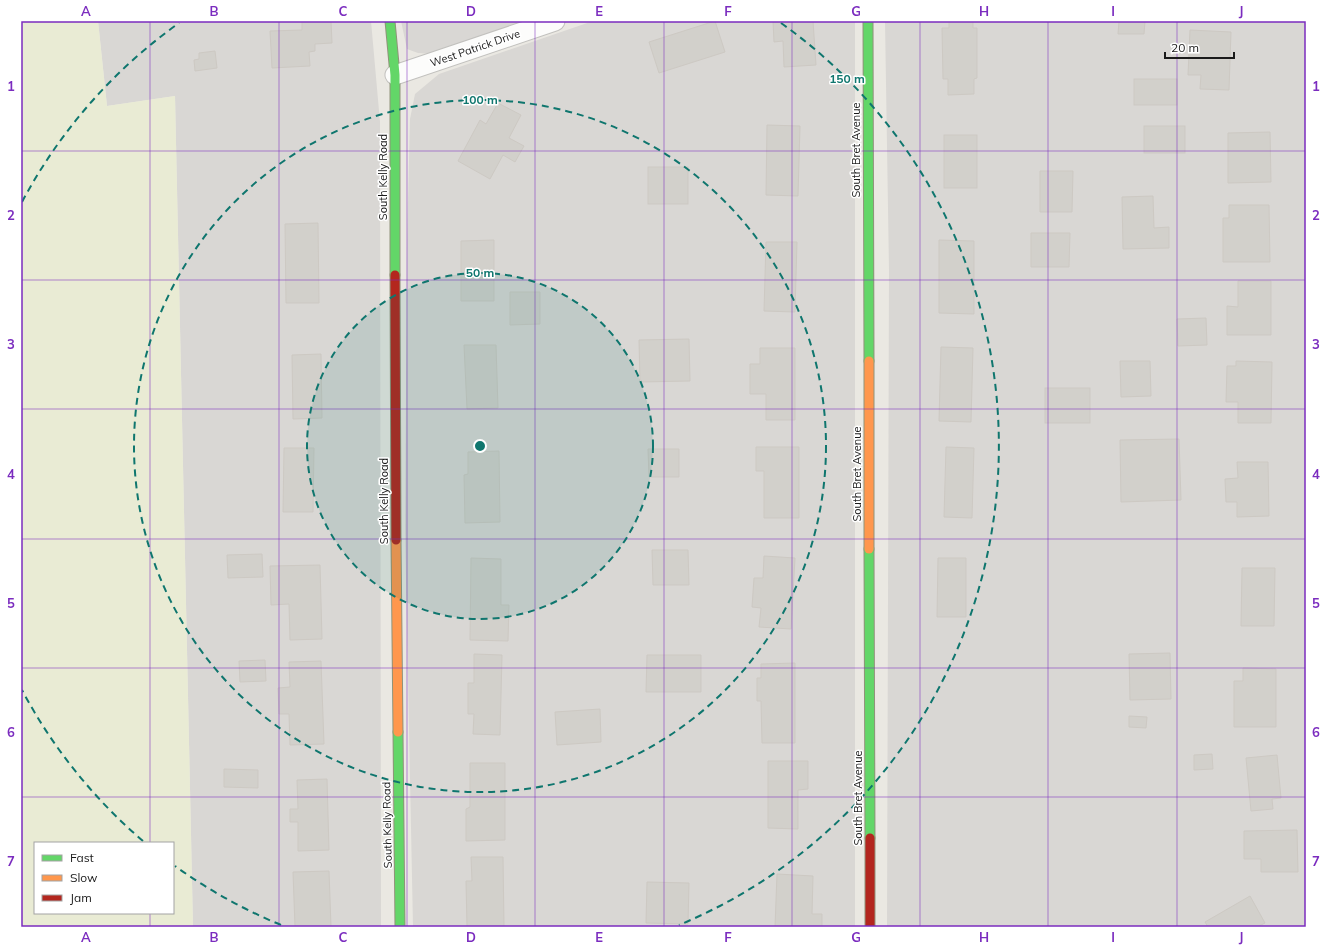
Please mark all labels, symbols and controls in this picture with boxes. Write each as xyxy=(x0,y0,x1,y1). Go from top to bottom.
text: A xyxy=(81,3,91,19)
text: B xyxy=(210,3,219,19)
text: C xyxy=(339,3,348,19)
text: D xyxy=(466,3,476,19)
text: E xyxy=(595,3,603,19)
text: F xyxy=(724,3,732,19)
text: G xyxy=(851,3,861,19)
text: H xyxy=(979,3,989,19)
text: I xyxy=(1111,3,1115,19)
text: J xyxy=(1239,3,1243,19)
street label: West Patrick Drive xyxy=(428,26,522,70)
scale bar xyxy=(1165,34,1234,60)
text: 20 m xyxy=(1171,40,1199,55)
text: 150 m xyxy=(829,71,865,86)
text: 1 xyxy=(7,78,15,94)
text: 1 xyxy=(1312,78,1320,94)
text: 100 m xyxy=(462,92,498,107)
street label: South Bret Avenue xyxy=(849,102,863,198)
street label: South Kelly Road xyxy=(376,134,390,220)
text: 2 xyxy=(7,207,15,223)
text: 2 xyxy=(1312,207,1320,223)
text: 50 m xyxy=(466,265,494,280)
text: 3 xyxy=(7,336,15,352)
text: 3 xyxy=(1312,336,1320,352)
street label: South Bret Avenue xyxy=(850,426,864,522)
centre of rings xyxy=(473,439,487,453)
street label: South Kelly Road xyxy=(377,458,391,544)
text: 4 xyxy=(7,466,15,482)
text: 4 xyxy=(1312,466,1320,482)
text: 5 xyxy=(7,595,15,611)
text: 5 xyxy=(1312,595,1320,611)
text: 6 xyxy=(7,724,15,740)
text: 6 xyxy=(1312,724,1320,740)
street label: South Bret Avenue xyxy=(851,750,865,846)
street label: South Kelly Road xyxy=(379,782,395,868)
legend xyxy=(34,842,174,914)
text: Fast xyxy=(70,850,94,865)
text: 7 xyxy=(7,853,15,869)
text: 7 xyxy=(1312,853,1320,869)
text: Slow xyxy=(70,870,98,885)
text: Jam xyxy=(70,890,92,905)
text: A xyxy=(81,929,91,945)
text: B xyxy=(210,929,219,945)
text: C xyxy=(339,929,348,945)
text: D xyxy=(466,929,476,945)
text: E xyxy=(595,929,603,945)
text: F xyxy=(724,929,732,945)
text: G xyxy=(851,929,861,945)
text: H xyxy=(979,929,989,945)
text: I xyxy=(1111,929,1115,945)
text: J xyxy=(1239,929,1243,945)

